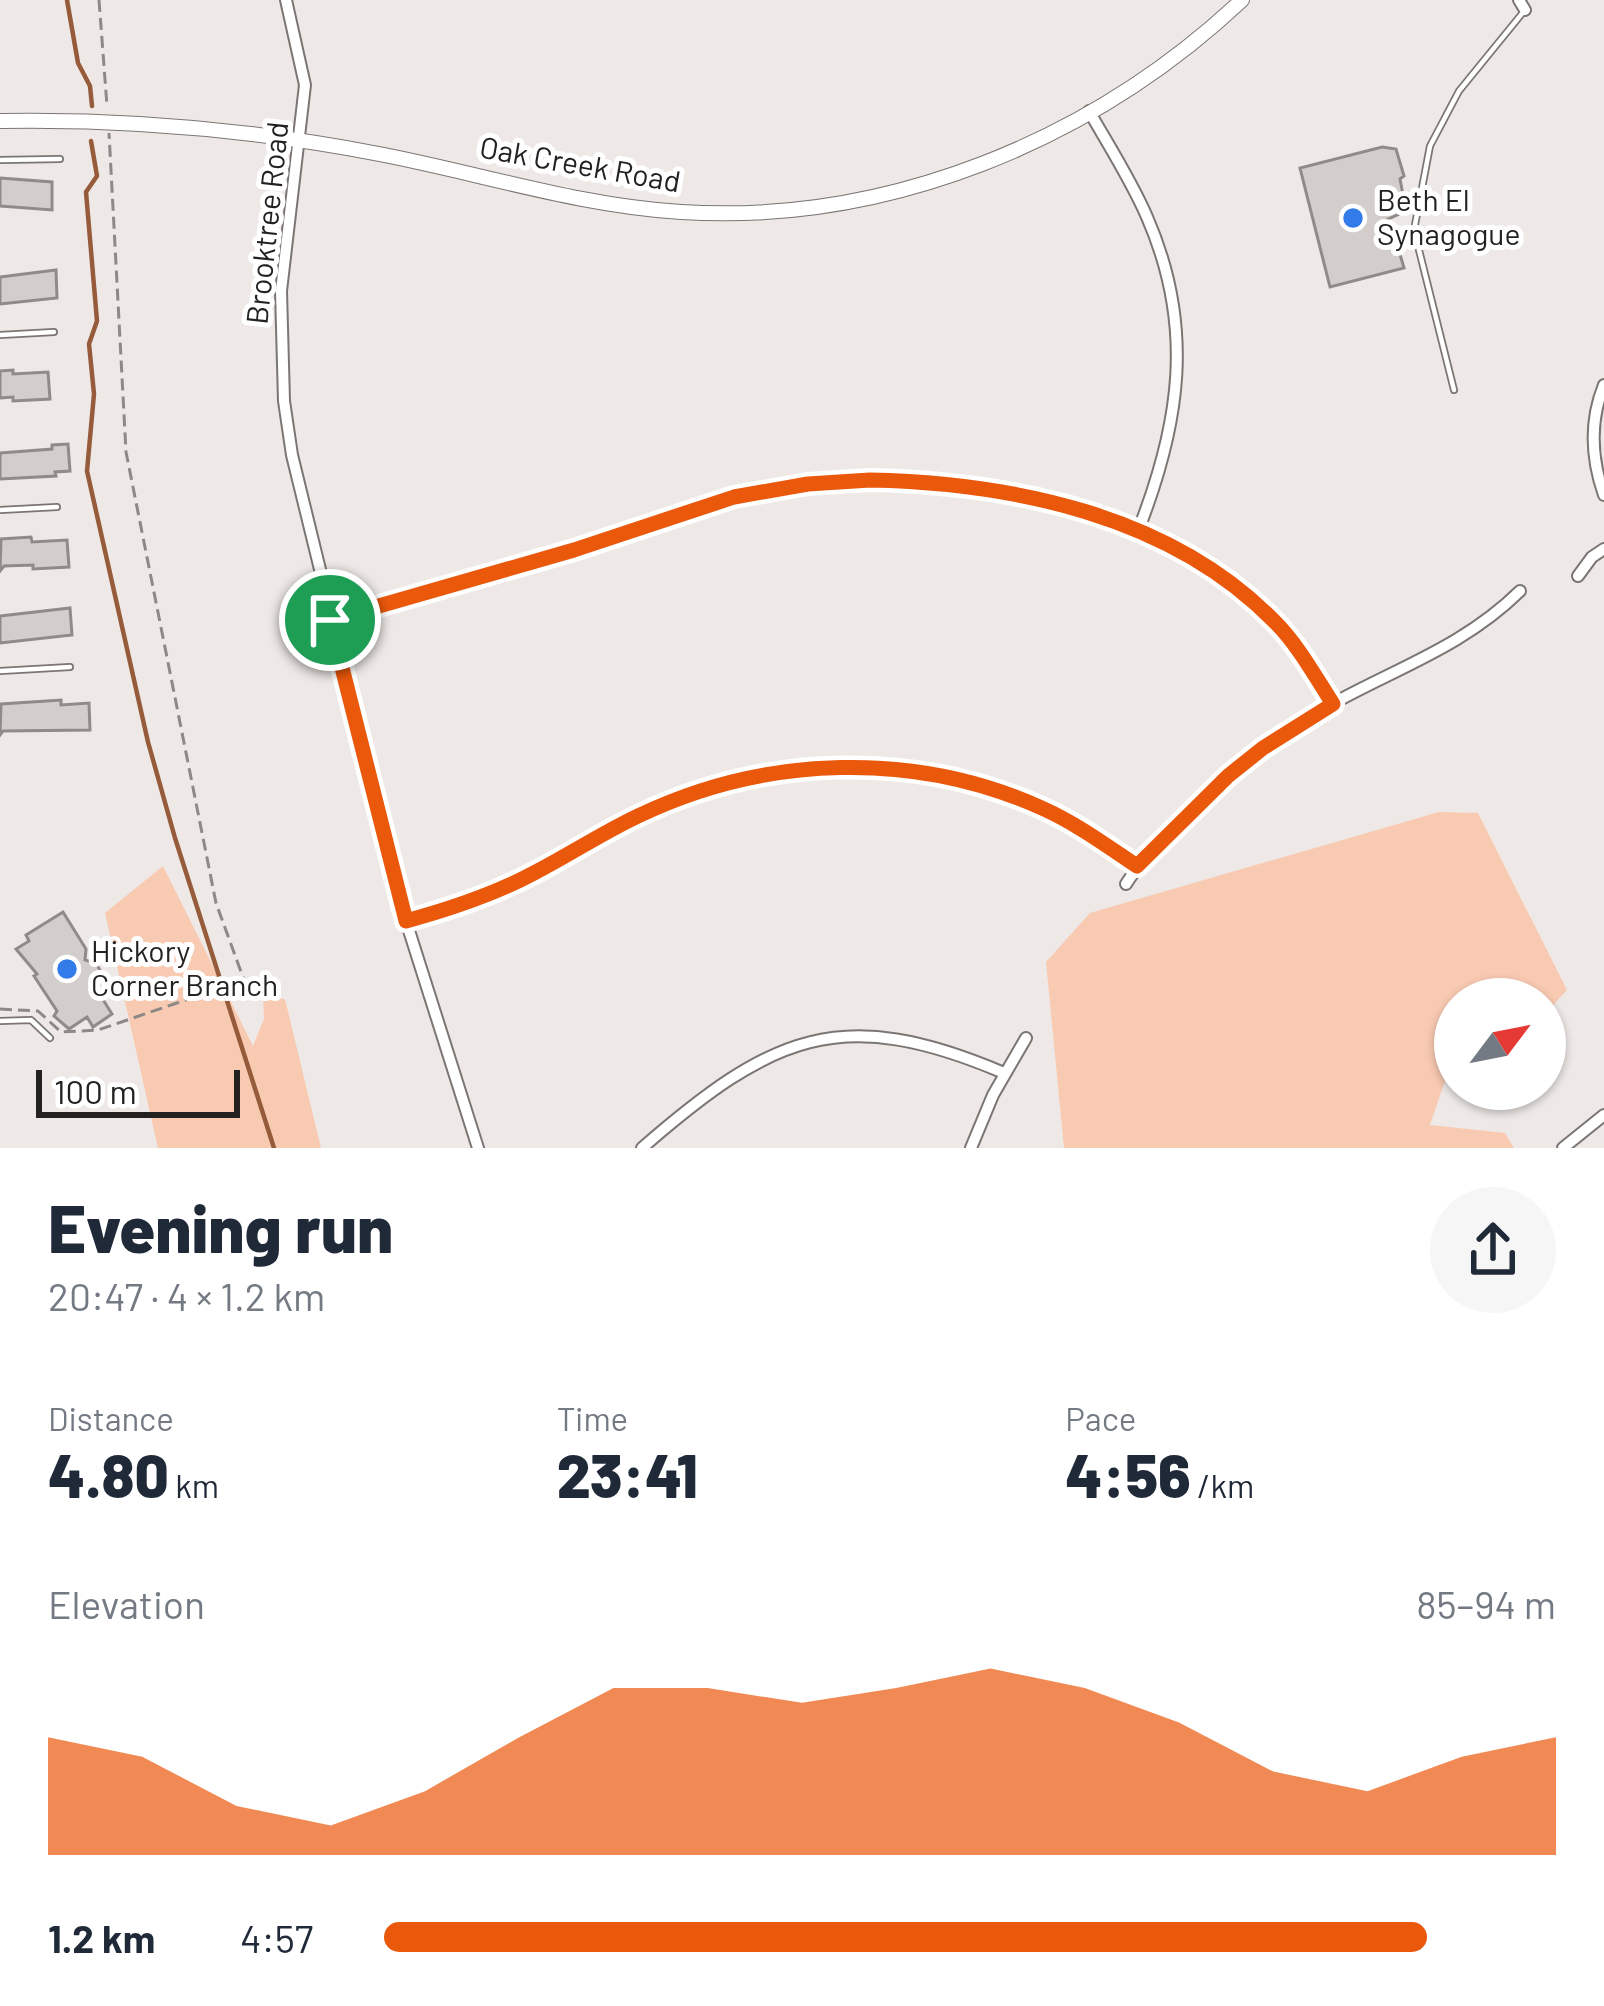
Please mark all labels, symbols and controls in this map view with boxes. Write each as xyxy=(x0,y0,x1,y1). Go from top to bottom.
street label: Brooktree Road xyxy=(237,120,295,326)
street label: Oak Creek Road xyxy=(477,128,684,198)
place label: Beth El Synagogue xyxy=(1377,181,1520,251)
marker: Beth El Synagogue xyxy=(1340,205,1366,231)
pin xyxy=(279,569,381,671)
icon: arrive xyxy=(297,587,363,653)
place label: Hickory Corner Branch xyxy=(91,932,278,1002)
marker: Hickory Corner Branch xyxy=(54,956,80,982)
north arrow xyxy=(1434,978,1566,1110)
map controls xyxy=(1434,978,1566,1110)
scale bar xyxy=(36,1064,240,1117)
text: 100 m xyxy=(54,1071,137,1111)
text: Evening run xyxy=(48,1187,393,1266)
button: share xyxy=(1430,1187,1556,1313)
text: 20:47 · 4 × 1.2 km xyxy=(48,1272,325,1319)
text: Distance xyxy=(48,1398,174,1438)
text: Time xyxy=(557,1398,628,1438)
text: Pace xyxy=(1065,1398,1136,1438)
text: 4.80 xyxy=(48,1438,169,1510)
text: 23:41 xyxy=(557,1438,698,1510)
text: 4:56 xyxy=(1065,1438,1191,1510)
text: km xyxy=(169,1465,219,1505)
text: /km xyxy=(1191,1465,1254,1505)
text: Elevation xyxy=(48,1580,205,1627)
text: 85–94 m xyxy=(1416,1580,1556,1627)
text: 1.2 km xyxy=(48,1914,155,1961)
text: 4:57 xyxy=(240,1914,313,1961)

